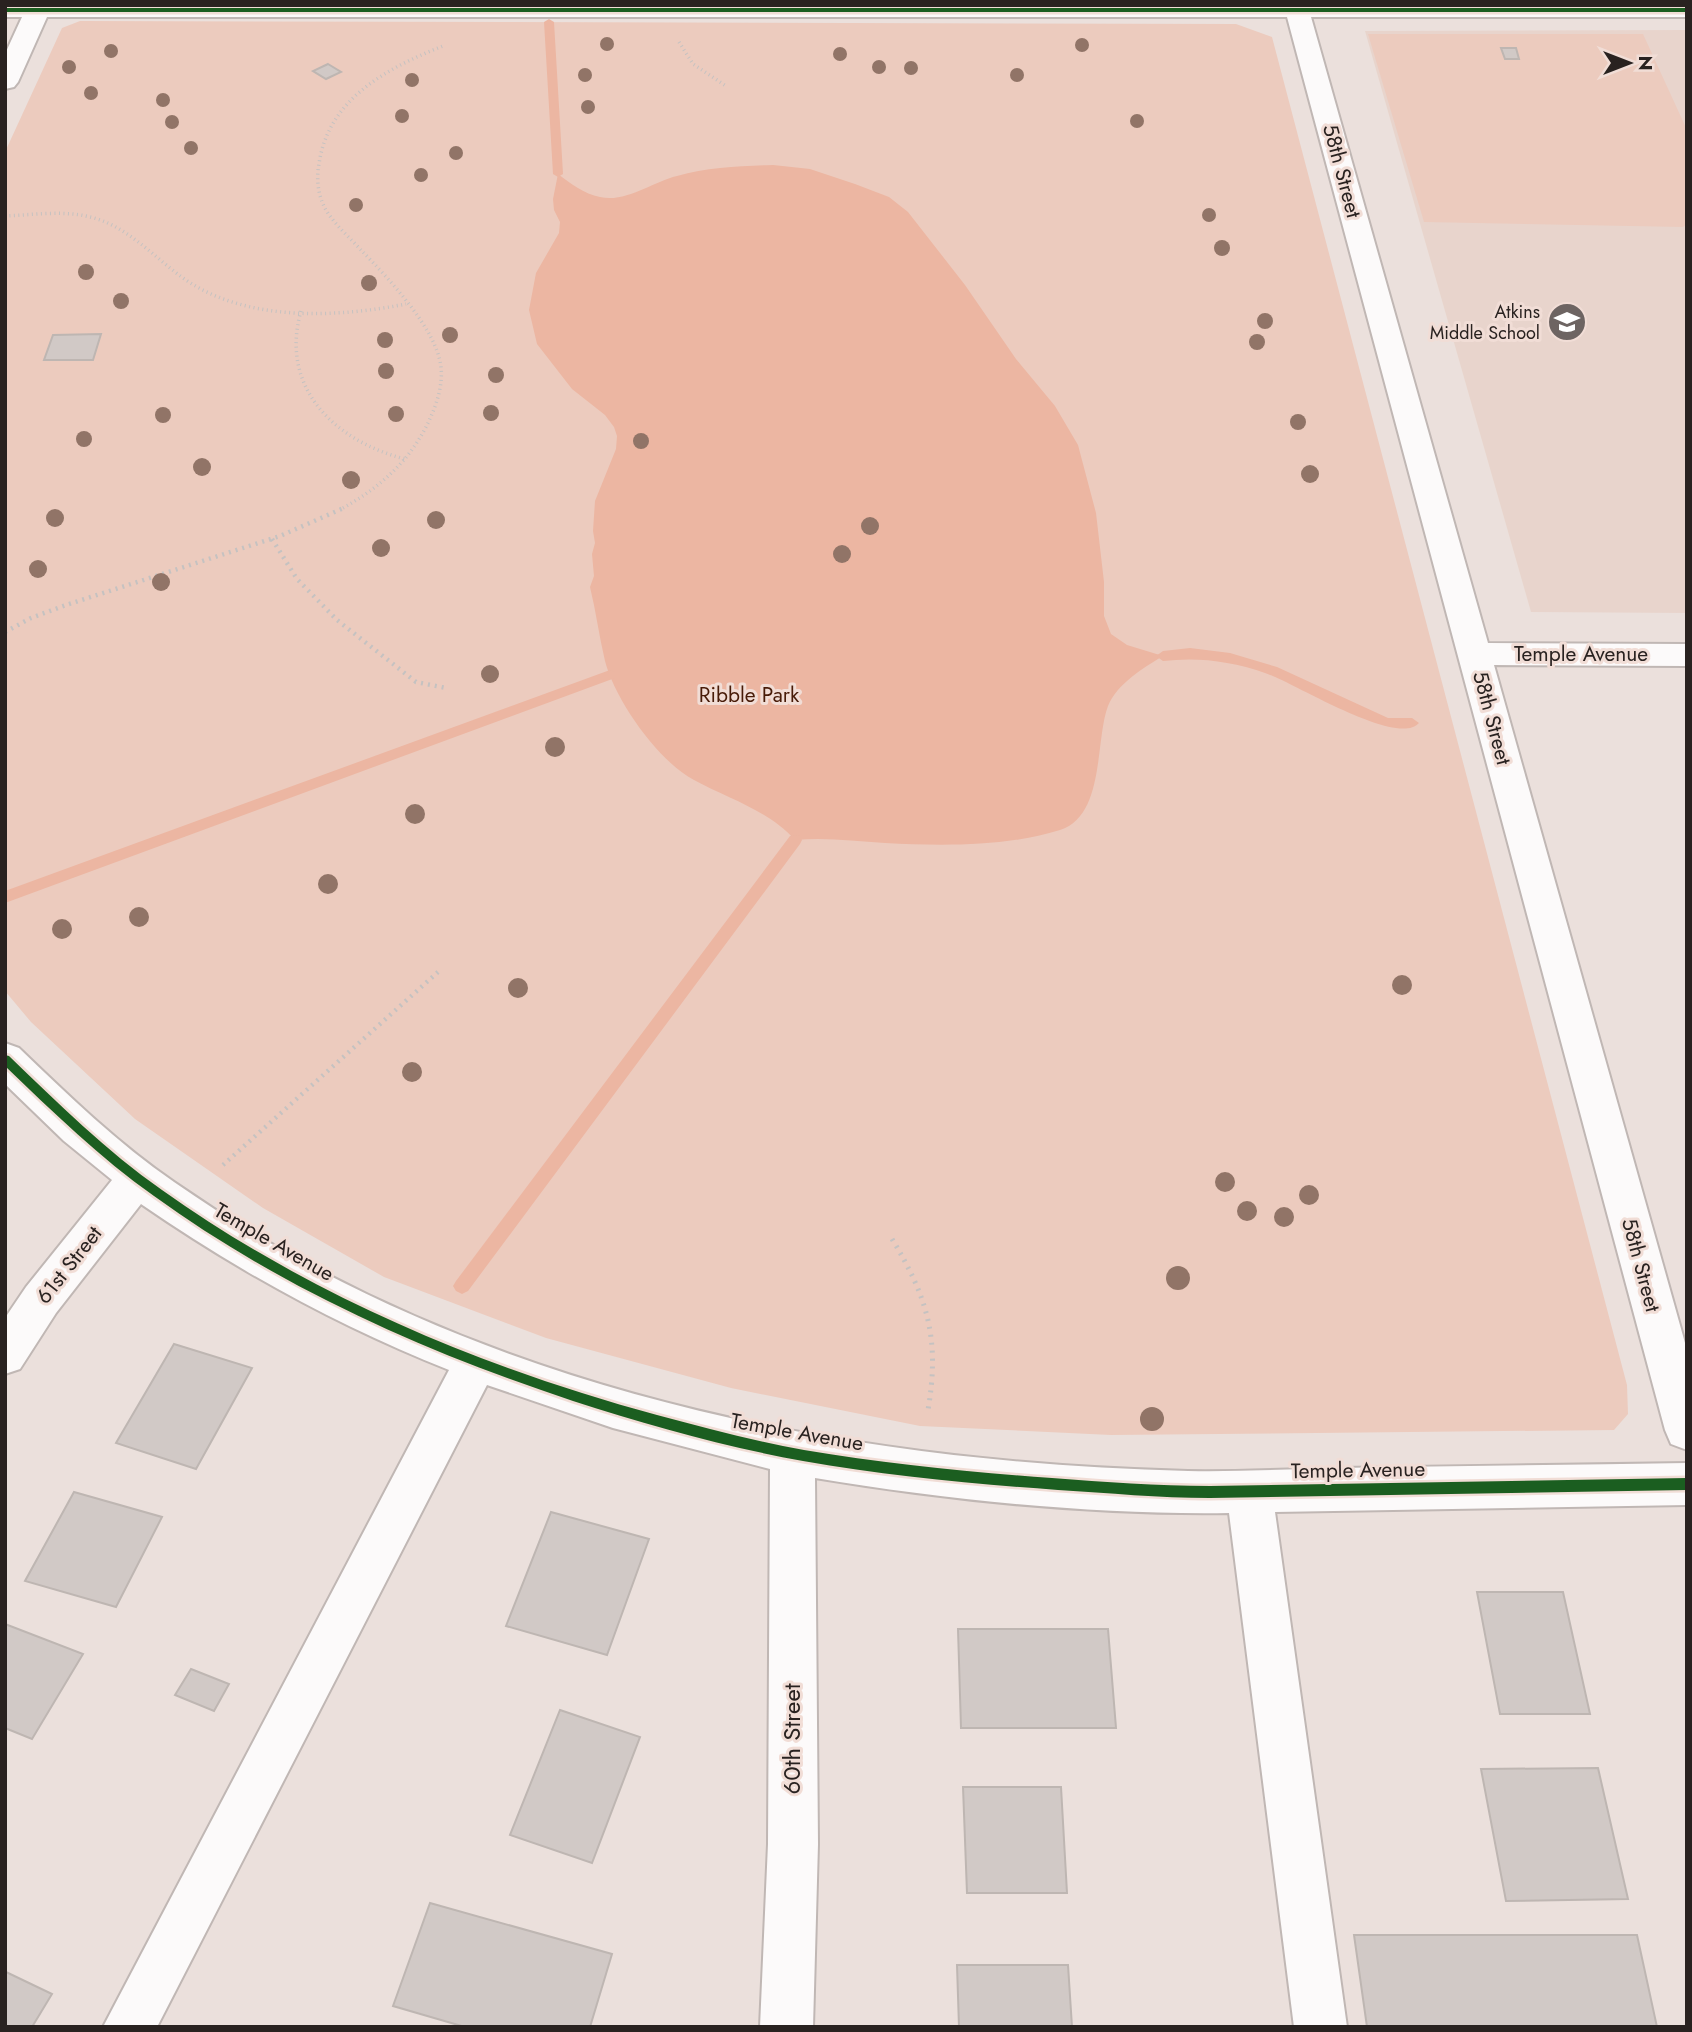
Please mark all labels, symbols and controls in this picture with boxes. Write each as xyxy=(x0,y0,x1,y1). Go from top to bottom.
north arrow xyxy=(1594,28,1664,98)
text: N xyxy=(1632,55,1659,71)
street label: 58th Street xyxy=(1315,121,1369,221)
place label: Atkins Middle School xyxy=(1430,299,1540,346)
school or university icon: Atkins Middle School xyxy=(1546,301,1588,343)
street label: Temple Avenue xyxy=(1514,639,1648,669)
street label: 58th Street xyxy=(1465,668,1519,768)
park label: Ribble Park xyxy=(699,680,800,710)
street label: Temple Avenue xyxy=(208,1195,340,1289)
street label: 58th Street xyxy=(1614,1215,1668,1315)
street label: 61st Street xyxy=(29,1220,109,1310)
street label: Temple Avenue xyxy=(728,1406,866,1458)
street label: Temple Avenue xyxy=(1291,1454,1426,1486)
street label: 60th Street xyxy=(774,1683,809,1795)

